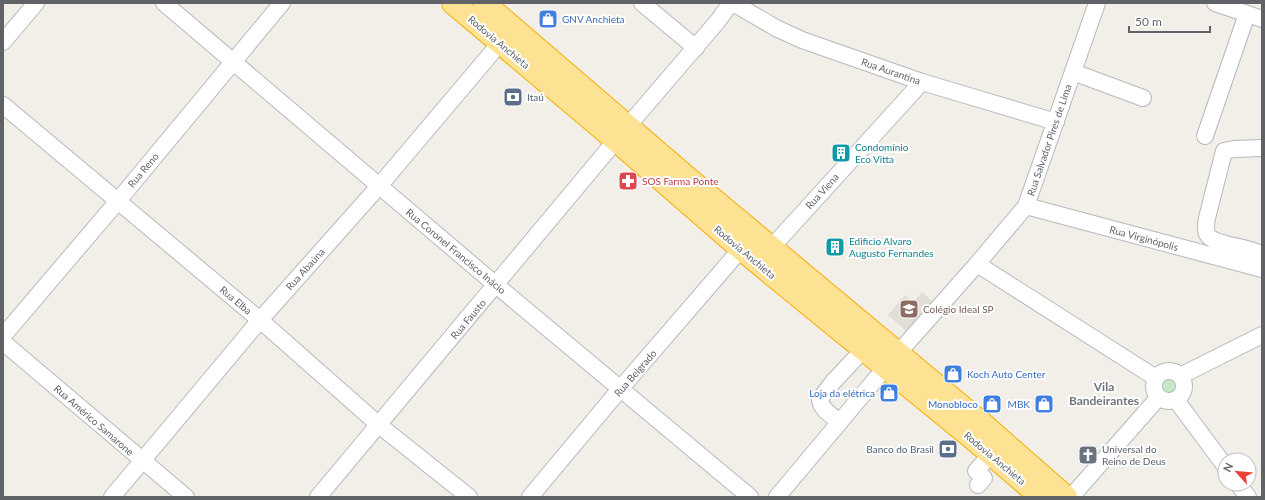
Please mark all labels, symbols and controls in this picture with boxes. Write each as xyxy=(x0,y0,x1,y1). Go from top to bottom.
shop icon: GNV Anchieta xyxy=(537,8,559,30)
scale bar xyxy=(1129,8,1210,34)
street label: Rodovia Anchieta xyxy=(466,13,532,71)
place label: GNV Anchieta xyxy=(562,13,624,25)
text: 50 m xyxy=(1135,14,1162,29)
street label: Rua Aurantina xyxy=(860,55,922,87)
street label: Rua Salvador Pires de Lima xyxy=(1024,83,1074,197)
bank icon: Itaú xyxy=(502,86,524,108)
place label: Itaú xyxy=(527,91,544,103)
place label: Condomínio Eco Vitta xyxy=(855,141,909,165)
building icon: Condomínio Eco Vitta xyxy=(830,142,852,164)
street label: Rua Reno xyxy=(125,150,161,190)
pharmacy icon: SOS Farma Ponte xyxy=(617,170,639,192)
street label: Rua Viena xyxy=(803,171,841,211)
place label: SOS Farma Ponte xyxy=(642,175,719,187)
street label: Rua Coronel Francisco Inácio xyxy=(404,206,508,296)
street label: Rodovia Anchieta xyxy=(712,223,778,281)
street label: Rua Virginópolis xyxy=(1108,223,1180,253)
place label: Edificio Alvaro Augusto Fernandes xyxy=(849,235,934,259)
building icon: Edificio Alvaro Augusto Fernandes xyxy=(824,236,846,258)
street label: Rua Abaúna xyxy=(283,246,327,292)
street label: Rua Elba xyxy=(218,283,254,317)
street label: Rua Fausto xyxy=(448,296,488,341)
school or university icon: Colégio Ideal SP xyxy=(898,298,920,320)
place label: Colégio Ideal SP xyxy=(923,303,994,315)
street label: Rua Belgrado xyxy=(611,347,659,399)
shop icon: Koch Auto Center xyxy=(942,363,964,385)
place label: Koch Auto Center xyxy=(967,368,1046,380)
district label: Vila Bandeirantes xyxy=(1069,379,1139,408)
street label: Rua Américo Samarone xyxy=(52,382,136,458)
shop icon: Loja da elétrica xyxy=(878,382,900,404)
place label: Loja da elétrica xyxy=(809,387,875,399)
shop icon: Monobloco xyxy=(981,393,1003,415)
shop icon: MBK xyxy=(1033,393,1055,415)
place label: Monobloco xyxy=(928,398,978,410)
place label: MBK xyxy=(1008,398,1030,410)
street label: Rodovia Anchieta xyxy=(962,429,1028,487)
bank icon: Banco do Brasil xyxy=(937,438,959,460)
place label: Banco do Brasil xyxy=(866,443,934,455)
place label: Universal do Reino de Deus xyxy=(1102,443,1166,467)
church icon: Universal do Reino de Deus xyxy=(1077,444,1099,466)
north arrow xyxy=(1217,452,1257,492)
text: N xyxy=(1220,461,1235,474)

